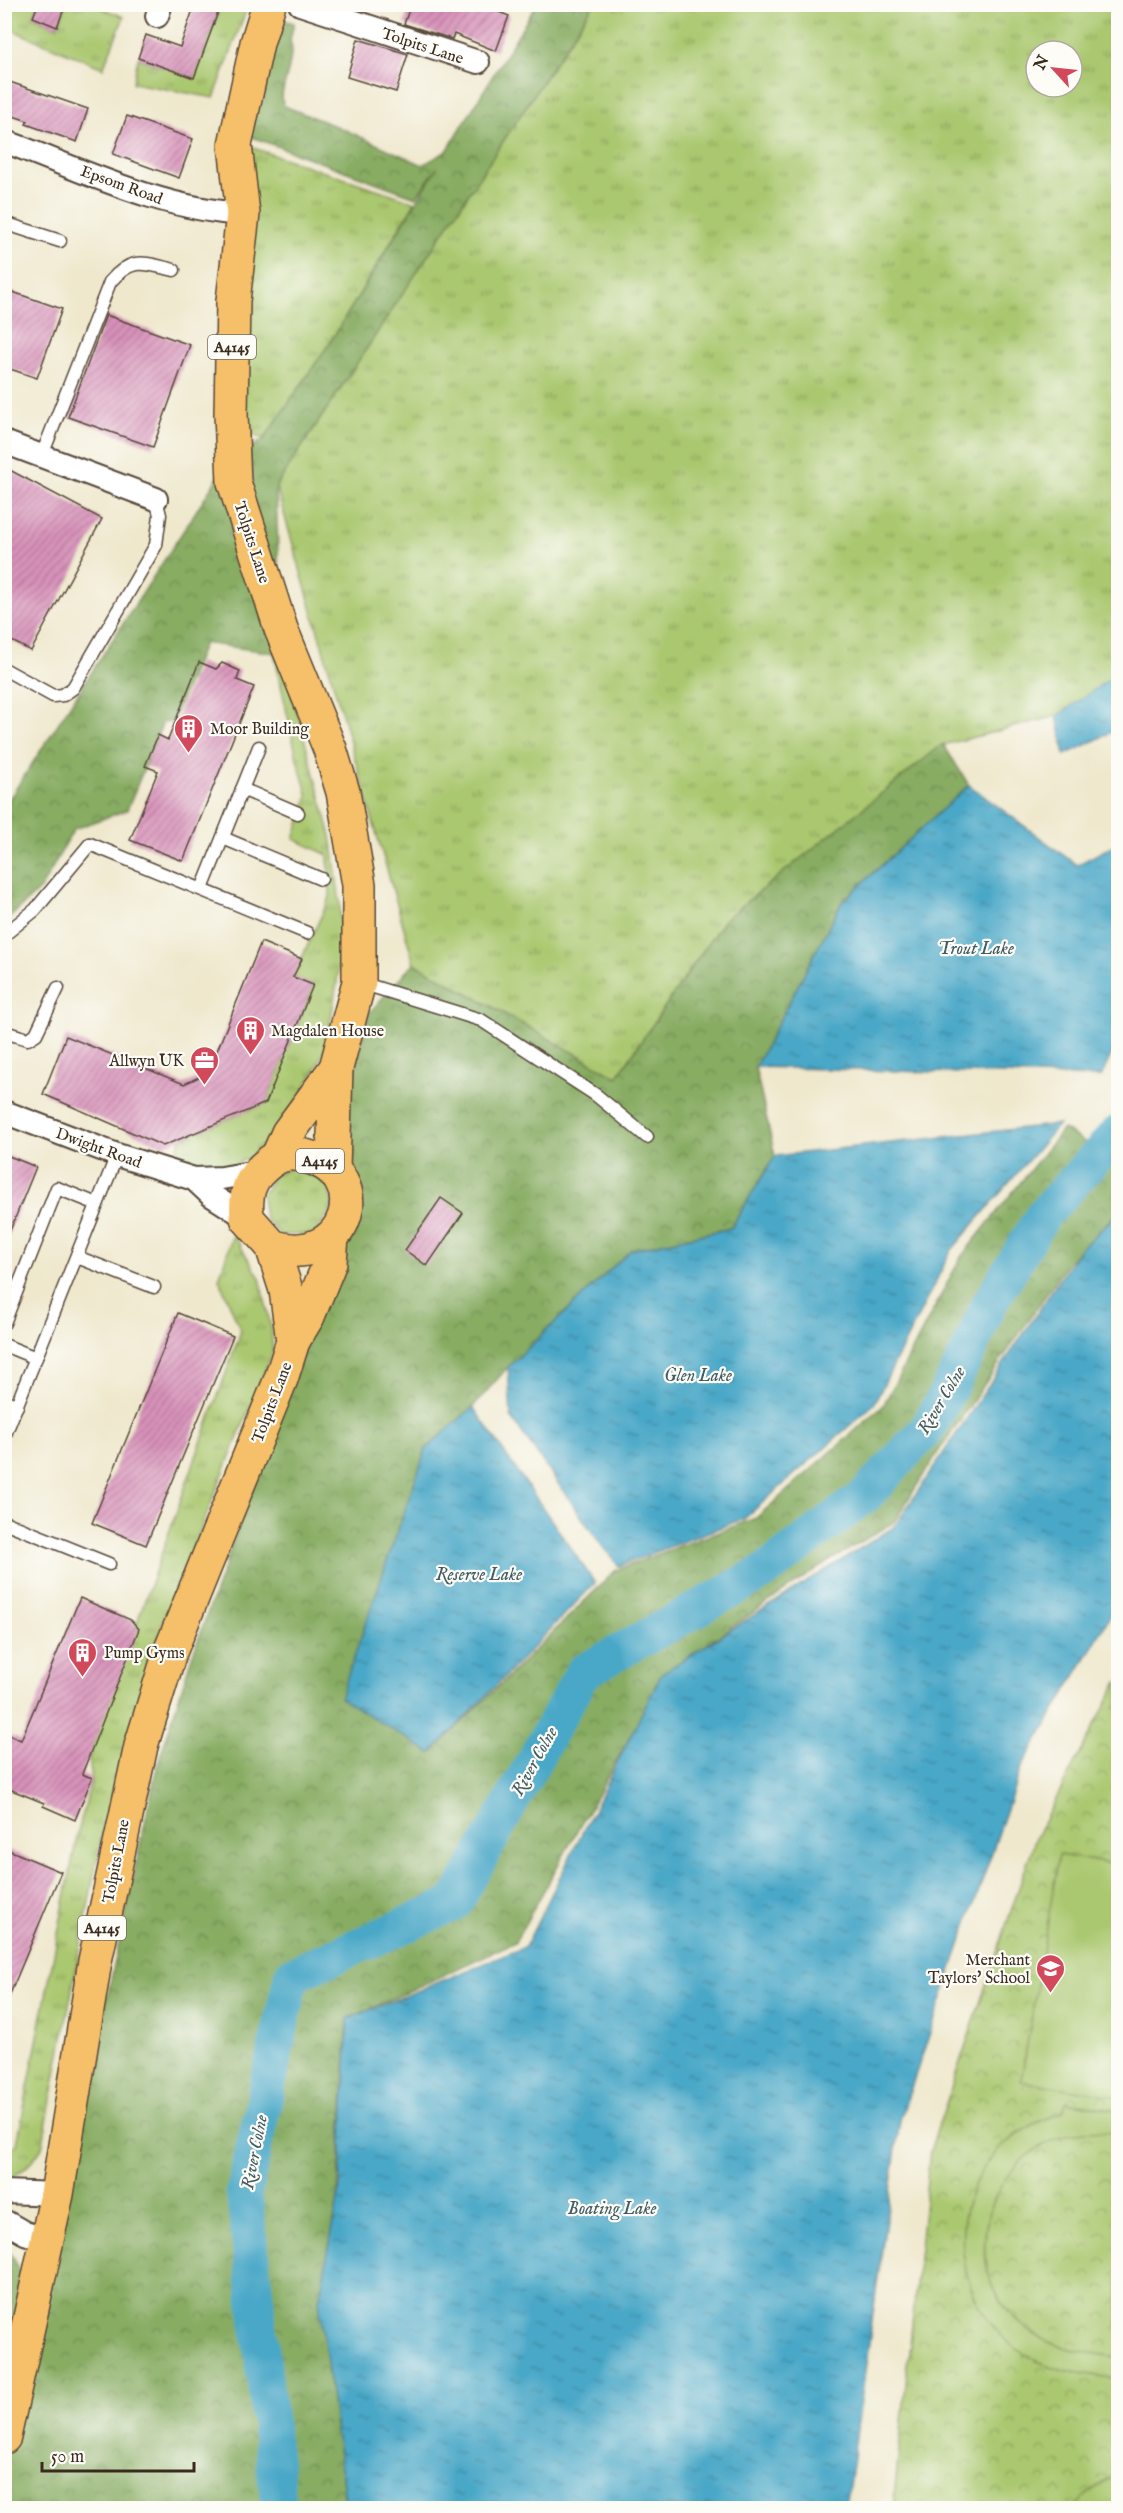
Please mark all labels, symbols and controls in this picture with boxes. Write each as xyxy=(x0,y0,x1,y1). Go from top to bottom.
street label: Tolpits Lane xyxy=(379,24,466,70)
north arrow xyxy=(1024,39,1084,99)
text: N xyxy=(1030,52,1055,75)
street label: Epsom Road xyxy=(77,162,166,210)
road number: A4145 xyxy=(208,335,256,359)
street label: Tolpits Lane xyxy=(228,499,274,586)
building icon: Moor Building xyxy=(173,712,205,754)
place label: Moor Building xyxy=(210,720,309,740)
water label: Trout Lake xyxy=(938,938,1014,961)
building icon: Magdalen House xyxy=(234,1014,266,1056)
place label: Magdalen House xyxy=(271,1022,384,1042)
office icon: Allwyn UK xyxy=(189,1044,221,1086)
place label: Allwyn UK xyxy=(108,1052,184,1072)
street label: Dwight Road xyxy=(53,1124,144,1174)
road number: A4145 xyxy=(296,1149,344,1173)
street label: Tolpits Lane xyxy=(248,1360,297,1446)
water label: River Colne xyxy=(913,1363,972,1439)
water label: Glen Lake xyxy=(664,1365,732,1388)
water label: Reserve Lake xyxy=(436,1564,522,1587)
building icon: Pump Gyms xyxy=(67,1636,99,1678)
place label: Pump Gyms xyxy=(104,1644,185,1664)
water label: River Colne xyxy=(507,1723,564,1800)
street label: Tolpits Lane xyxy=(99,1818,135,1905)
road number: A4145 xyxy=(78,1916,126,1940)
place label: Merchant Taylors' School xyxy=(928,1951,1031,1989)
school or university icon: Merchant Taylors' School xyxy=(1035,1952,1067,1994)
water label: River Colne xyxy=(237,2113,274,2192)
water label: Boating Lake xyxy=(568,2198,656,2221)
scale bar xyxy=(42,2435,194,2473)
text: 50 m xyxy=(51,2446,84,2469)

